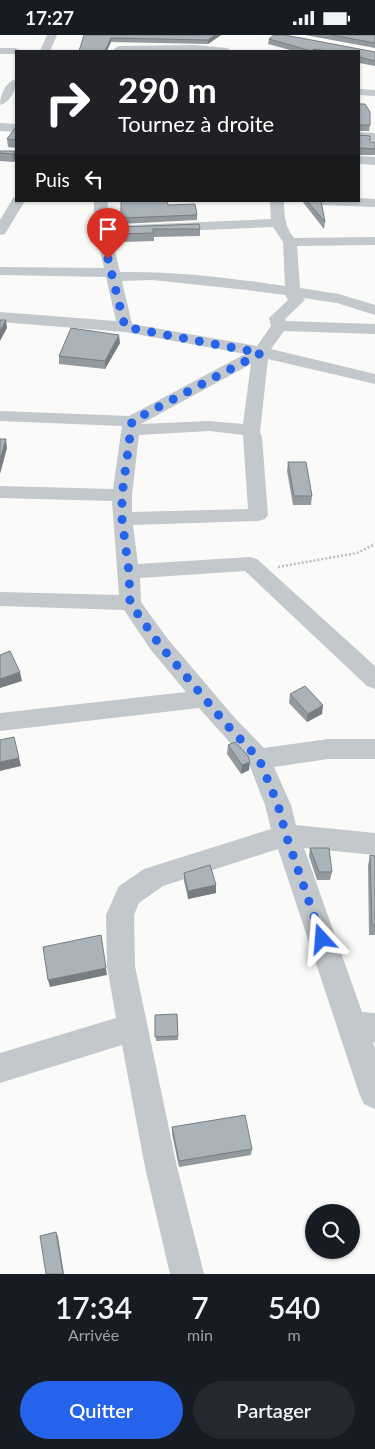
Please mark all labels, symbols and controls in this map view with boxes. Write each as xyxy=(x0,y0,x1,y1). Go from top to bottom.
text: 17:27 xyxy=(25,6,74,29)
text: 290 m xyxy=(118,68,217,110)
icon: right xyxy=(35,70,100,135)
text: Tournez à droite xyxy=(118,110,274,137)
icon: left xyxy=(80,165,108,193)
text: Puis xyxy=(35,168,70,191)
pin xyxy=(87,208,129,259)
icon: arrive xyxy=(94,215,122,243)
position arrow xyxy=(295,912,347,964)
map controls xyxy=(305,1204,360,1259)
button: search xyxy=(305,1204,360,1259)
text: 17:34 xyxy=(55,1289,132,1325)
text: 7 xyxy=(191,1289,209,1325)
text: 540 xyxy=(268,1289,320,1325)
text: Arrivée xyxy=(68,1325,119,1344)
text: min xyxy=(187,1325,213,1344)
text: m xyxy=(287,1325,301,1344)
button: Quitter xyxy=(20,1381,183,1439)
button: Partager xyxy=(193,1381,355,1439)

